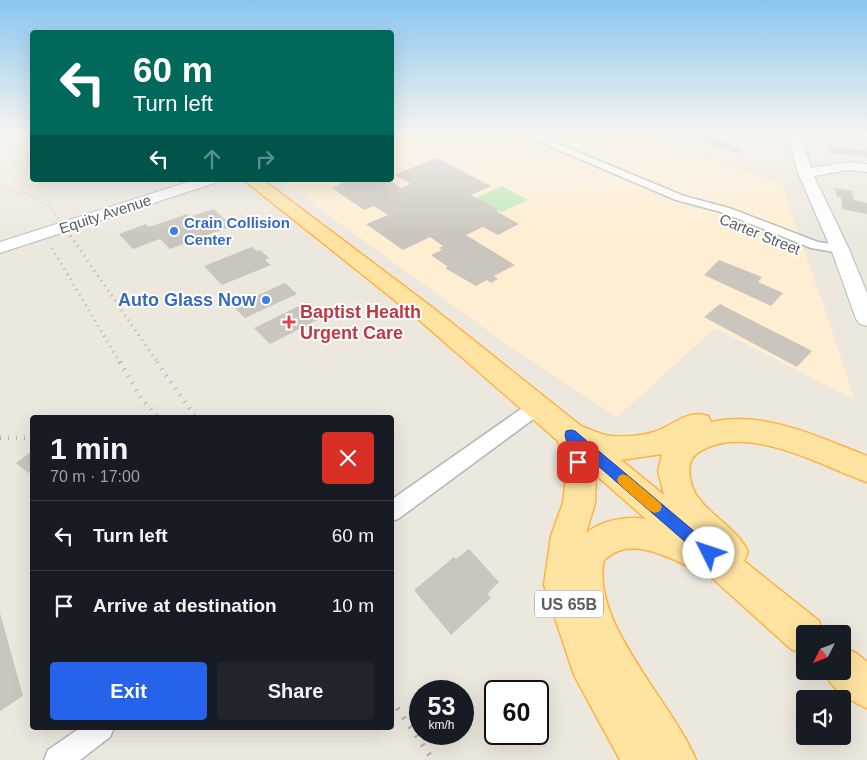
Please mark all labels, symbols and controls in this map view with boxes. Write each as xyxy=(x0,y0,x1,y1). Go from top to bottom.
icon: left xyxy=(50,50,115,115)
text: 60 m xyxy=(133,50,213,89)
text: Turn left xyxy=(133,91,213,116)
icon: left xyxy=(145,145,173,173)
icon: ahead xyxy=(198,145,226,173)
icon: right xyxy=(251,145,279,173)
street label: Equity Avenue xyxy=(57,191,153,237)
street label: Carter Street xyxy=(717,210,804,258)
place label: Crain Collision Center xyxy=(184,214,290,248)
marker: Crain Collision Center xyxy=(168,225,180,237)
place label: Auto Glass Now xyxy=(118,290,257,310)
marker: Auto Glass Now xyxy=(260,294,272,306)
place label: Baptist Health Urgent Care xyxy=(300,302,421,343)
marker: Baptist Health Urgent Care xyxy=(282,315,296,329)
text: 1 min xyxy=(50,432,128,465)
button: close xyxy=(322,432,374,484)
pin xyxy=(557,441,599,483)
icon: arrive xyxy=(564,448,592,476)
text: 70 m · 17:00 xyxy=(50,468,140,485)
icon: left xyxy=(50,522,78,550)
text: Turn left xyxy=(93,525,168,546)
text: 60 m xyxy=(332,525,374,546)
position arrow xyxy=(682,526,734,578)
road number: US 65B xyxy=(535,590,603,618)
icon: arrive xyxy=(50,592,78,620)
text: Arrive at destination xyxy=(93,595,277,616)
text: 10 m xyxy=(332,595,374,616)
north arrow xyxy=(796,625,851,680)
map controls xyxy=(796,625,851,745)
button: Exit xyxy=(50,662,207,720)
button: Share xyxy=(217,662,374,720)
speed limit sign: 60 xyxy=(484,680,549,745)
button: sound xyxy=(796,690,851,745)
text: 53 xyxy=(428,692,455,720)
text: km/h xyxy=(428,718,455,732)

